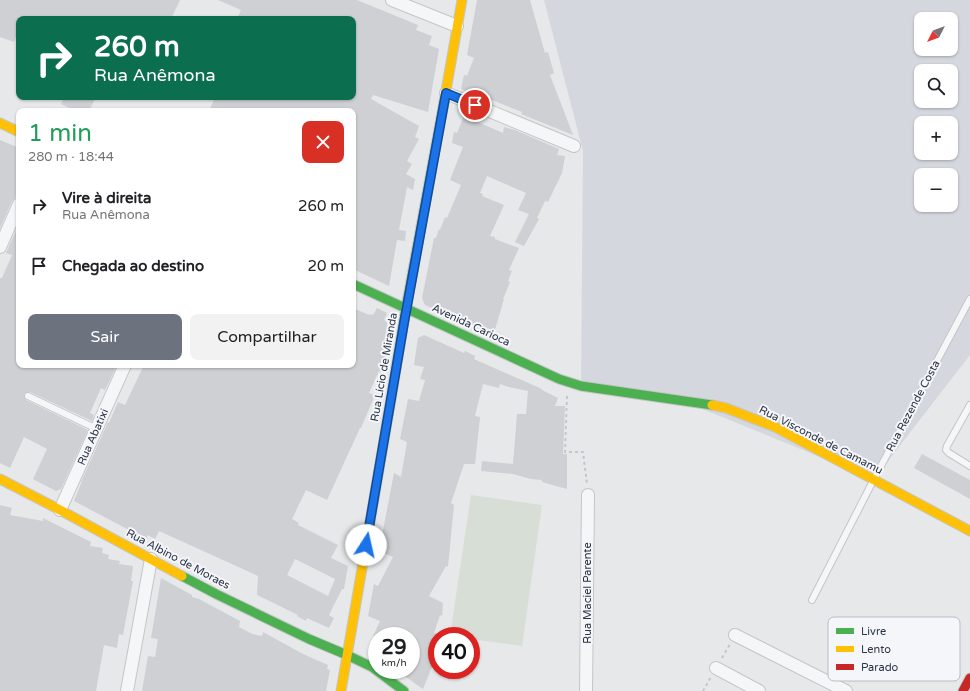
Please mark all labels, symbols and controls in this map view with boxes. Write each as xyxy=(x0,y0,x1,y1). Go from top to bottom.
north arrow xyxy=(914,12,958,56)
map controls xyxy=(914,12,958,212)
text: 260 m xyxy=(94,30,180,64)
icon: right xyxy=(28,32,80,84)
text: Rua Anêmona xyxy=(94,64,216,86)
button: search xyxy=(914,64,958,108)
pin xyxy=(458,88,492,122)
icon: arrive xyxy=(464,94,486,116)
button: + xyxy=(914,116,958,160)
text: 1 min xyxy=(28,119,92,148)
button: close xyxy=(302,121,344,163)
text: 280 m · 18:44 xyxy=(28,149,114,165)
button: − xyxy=(914,168,958,212)
text: Vire à direita xyxy=(62,189,151,207)
icon: right xyxy=(28,195,50,217)
text: 260 m xyxy=(298,197,344,215)
text: Rua Anêmona xyxy=(62,207,150,223)
icon: arrive xyxy=(28,255,50,277)
text: Chegada ao destino xyxy=(62,257,204,275)
text: 20 m xyxy=(307,257,344,275)
street label: Avenida Carioca xyxy=(430,301,512,349)
street label: Rua Lício de Miranda xyxy=(368,312,400,422)
button: Sair xyxy=(28,314,182,360)
button: Compartilhar xyxy=(190,314,344,360)
street label: Rua Rezende Costa xyxy=(883,358,943,454)
street label: Rua Visconde de Camamu xyxy=(757,403,885,477)
street label: Rua Abatixi xyxy=(75,407,111,467)
position arrow xyxy=(345,524,387,566)
street label: Rua Albino de Moraes xyxy=(124,526,232,592)
street label: Rua Maciel Parente xyxy=(581,542,594,644)
legend xyxy=(828,617,960,681)
text: Livre xyxy=(861,625,886,638)
speed limit sign: 40 xyxy=(428,627,480,679)
text: 29 xyxy=(381,636,407,660)
text: Lento xyxy=(861,643,891,656)
text: km/h xyxy=(381,657,407,669)
text: Parado xyxy=(861,661,899,674)

